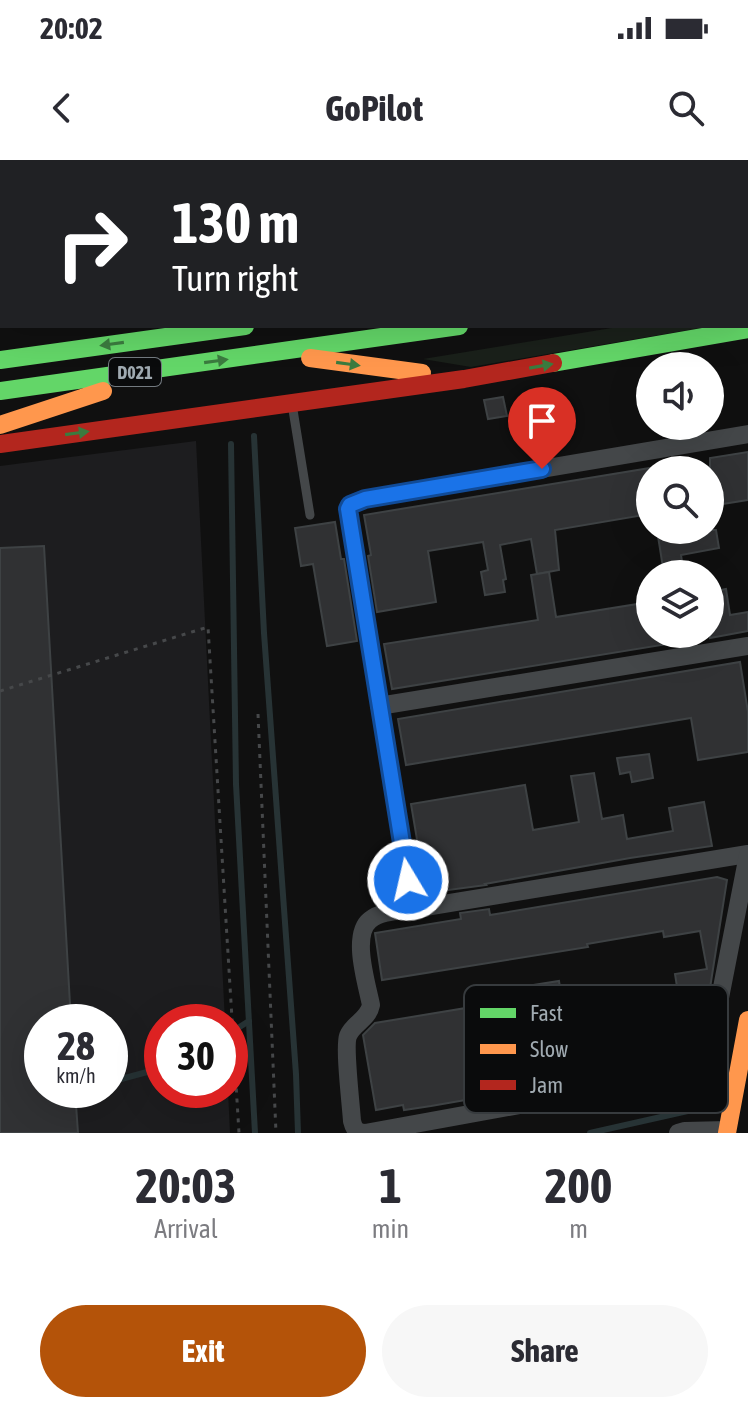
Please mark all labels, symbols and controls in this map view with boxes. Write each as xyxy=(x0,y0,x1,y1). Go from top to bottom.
text: 20:02 xyxy=(40,11,103,45)
icon: back xyxy=(40,86,84,130)
icon: search xyxy=(664,86,708,130)
text: GoPilot xyxy=(325,87,423,129)
text: 130 m xyxy=(172,191,299,255)
icon: right xyxy=(40,192,144,296)
text: Turn right xyxy=(172,257,299,299)
one-way arrow xyxy=(99,338,124,351)
map controls xyxy=(636,352,724,648)
button: sound xyxy=(636,352,724,440)
one-way arrow xyxy=(204,354,229,367)
one-way arrow xyxy=(336,357,361,370)
road number: D021 xyxy=(109,358,161,386)
one-way arrow xyxy=(528,359,553,371)
pin xyxy=(508,387,576,469)
icon: arrive xyxy=(520,399,564,443)
one-way arrow xyxy=(65,426,90,439)
button: search xyxy=(636,456,724,544)
button: layers xyxy=(636,560,724,648)
position arrow xyxy=(366,838,450,922)
legend xyxy=(464,985,728,1113)
text: Fast xyxy=(530,1000,563,1026)
speed limit sign: 30 xyxy=(144,1004,248,1108)
text: 28 xyxy=(57,1023,95,1068)
text: Slow xyxy=(530,1036,568,1062)
text: km/h xyxy=(56,1064,96,1087)
text: Jam xyxy=(530,1072,563,1098)
text: 20:03 xyxy=(136,1158,236,1213)
text: 1 xyxy=(379,1158,402,1213)
text: 200 xyxy=(545,1158,612,1213)
text: Arrival xyxy=(154,1214,218,1244)
text: min xyxy=(372,1214,409,1244)
text: m xyxy=(569,1214,588,1244)
button: Exit xyxy=(40,1305,366,1397)
button: Share xyxy=(382,1305,708,1397)

